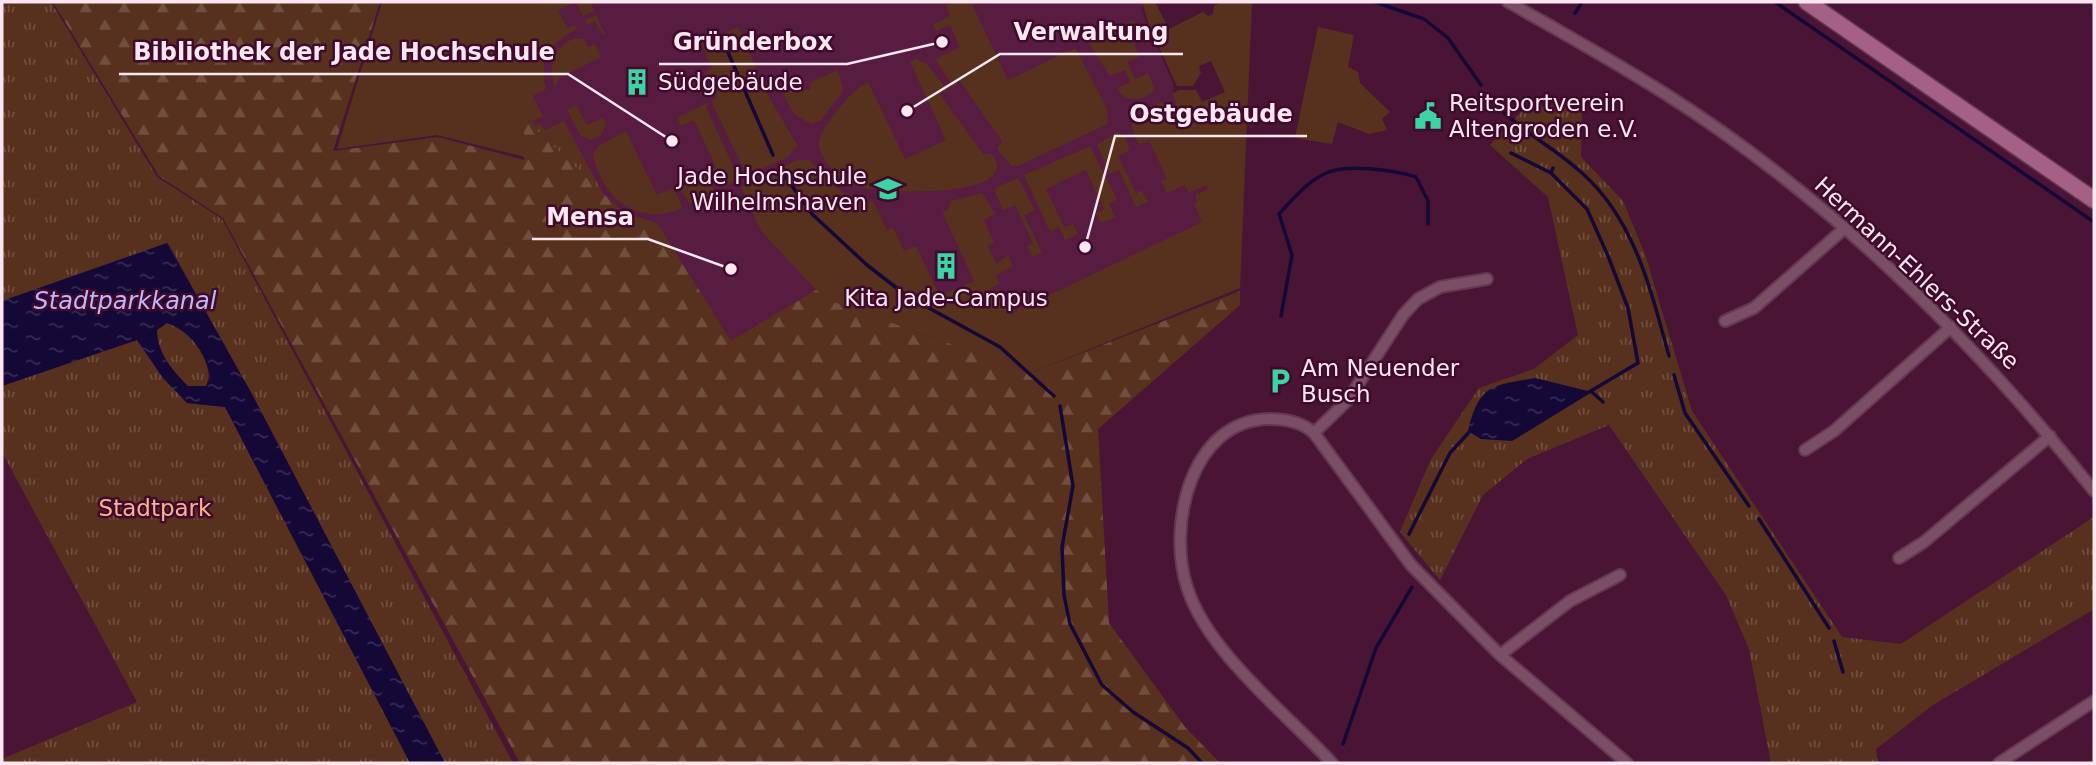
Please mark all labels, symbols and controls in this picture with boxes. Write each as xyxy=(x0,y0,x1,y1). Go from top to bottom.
callout: Verwaltung xyxy=(1000,9,1183,54)
text: Verwaltung xyxy=(1014,18,1168,46)
callout: Gründerbox xyxy=(659,19,847,64)
text: Gründerbox xyxy=(673,28,834,56)
callout: Bibliothek der Jade Hochschule xyxy=(119,29,568,74)
text: Bibliothek der Jade Hochschule xyxy=(133,38,555,66)
building icon: Südgebäude xyxy=(622,67,652,97)
place label: Südgebäude xyxy=(658,69,803,95)
place label: Reitsportverein Altengroden e.V. xyxy=(1449,90,1639,142)
callout: Ostgebäude xyxy=(1115,91,1307,136)
text: Ostgebäude xyxy=(1129,100,1293,128)
public building icon: Reitsportverein Altengroden e.V. xyxy=(1413,101,1443,131)
place label: Jade Hochschule Wilhelmshaven xyxy=(675,163,867,215)
street label: Hermann-Ehlers-Straße xyxy=(1810,172,2024,374)
school or university icon: Jade Hochschule Wilhelmshaven xyxy=(873,174,903,204)
callout: Mensa xyxy=(532,194,648,239)
text: Mensa xyxy=(546,203,634,231)
building icon: Kita Jade-Campus xyxy=(931,251,961,281)
place label: Kita Jade-Campus xyxy=(844,285,1048,311)
water label: Stadtparkkanal xyxy=(34,287,217,315)
place label: Am Neuender Busch xyxy=(1301,355,1460,407)
parking icon: Am Neuender Busch xyxy=(1265,366,1295,396)
park label: Stadtpark xyxy=(99,495,212,521)

